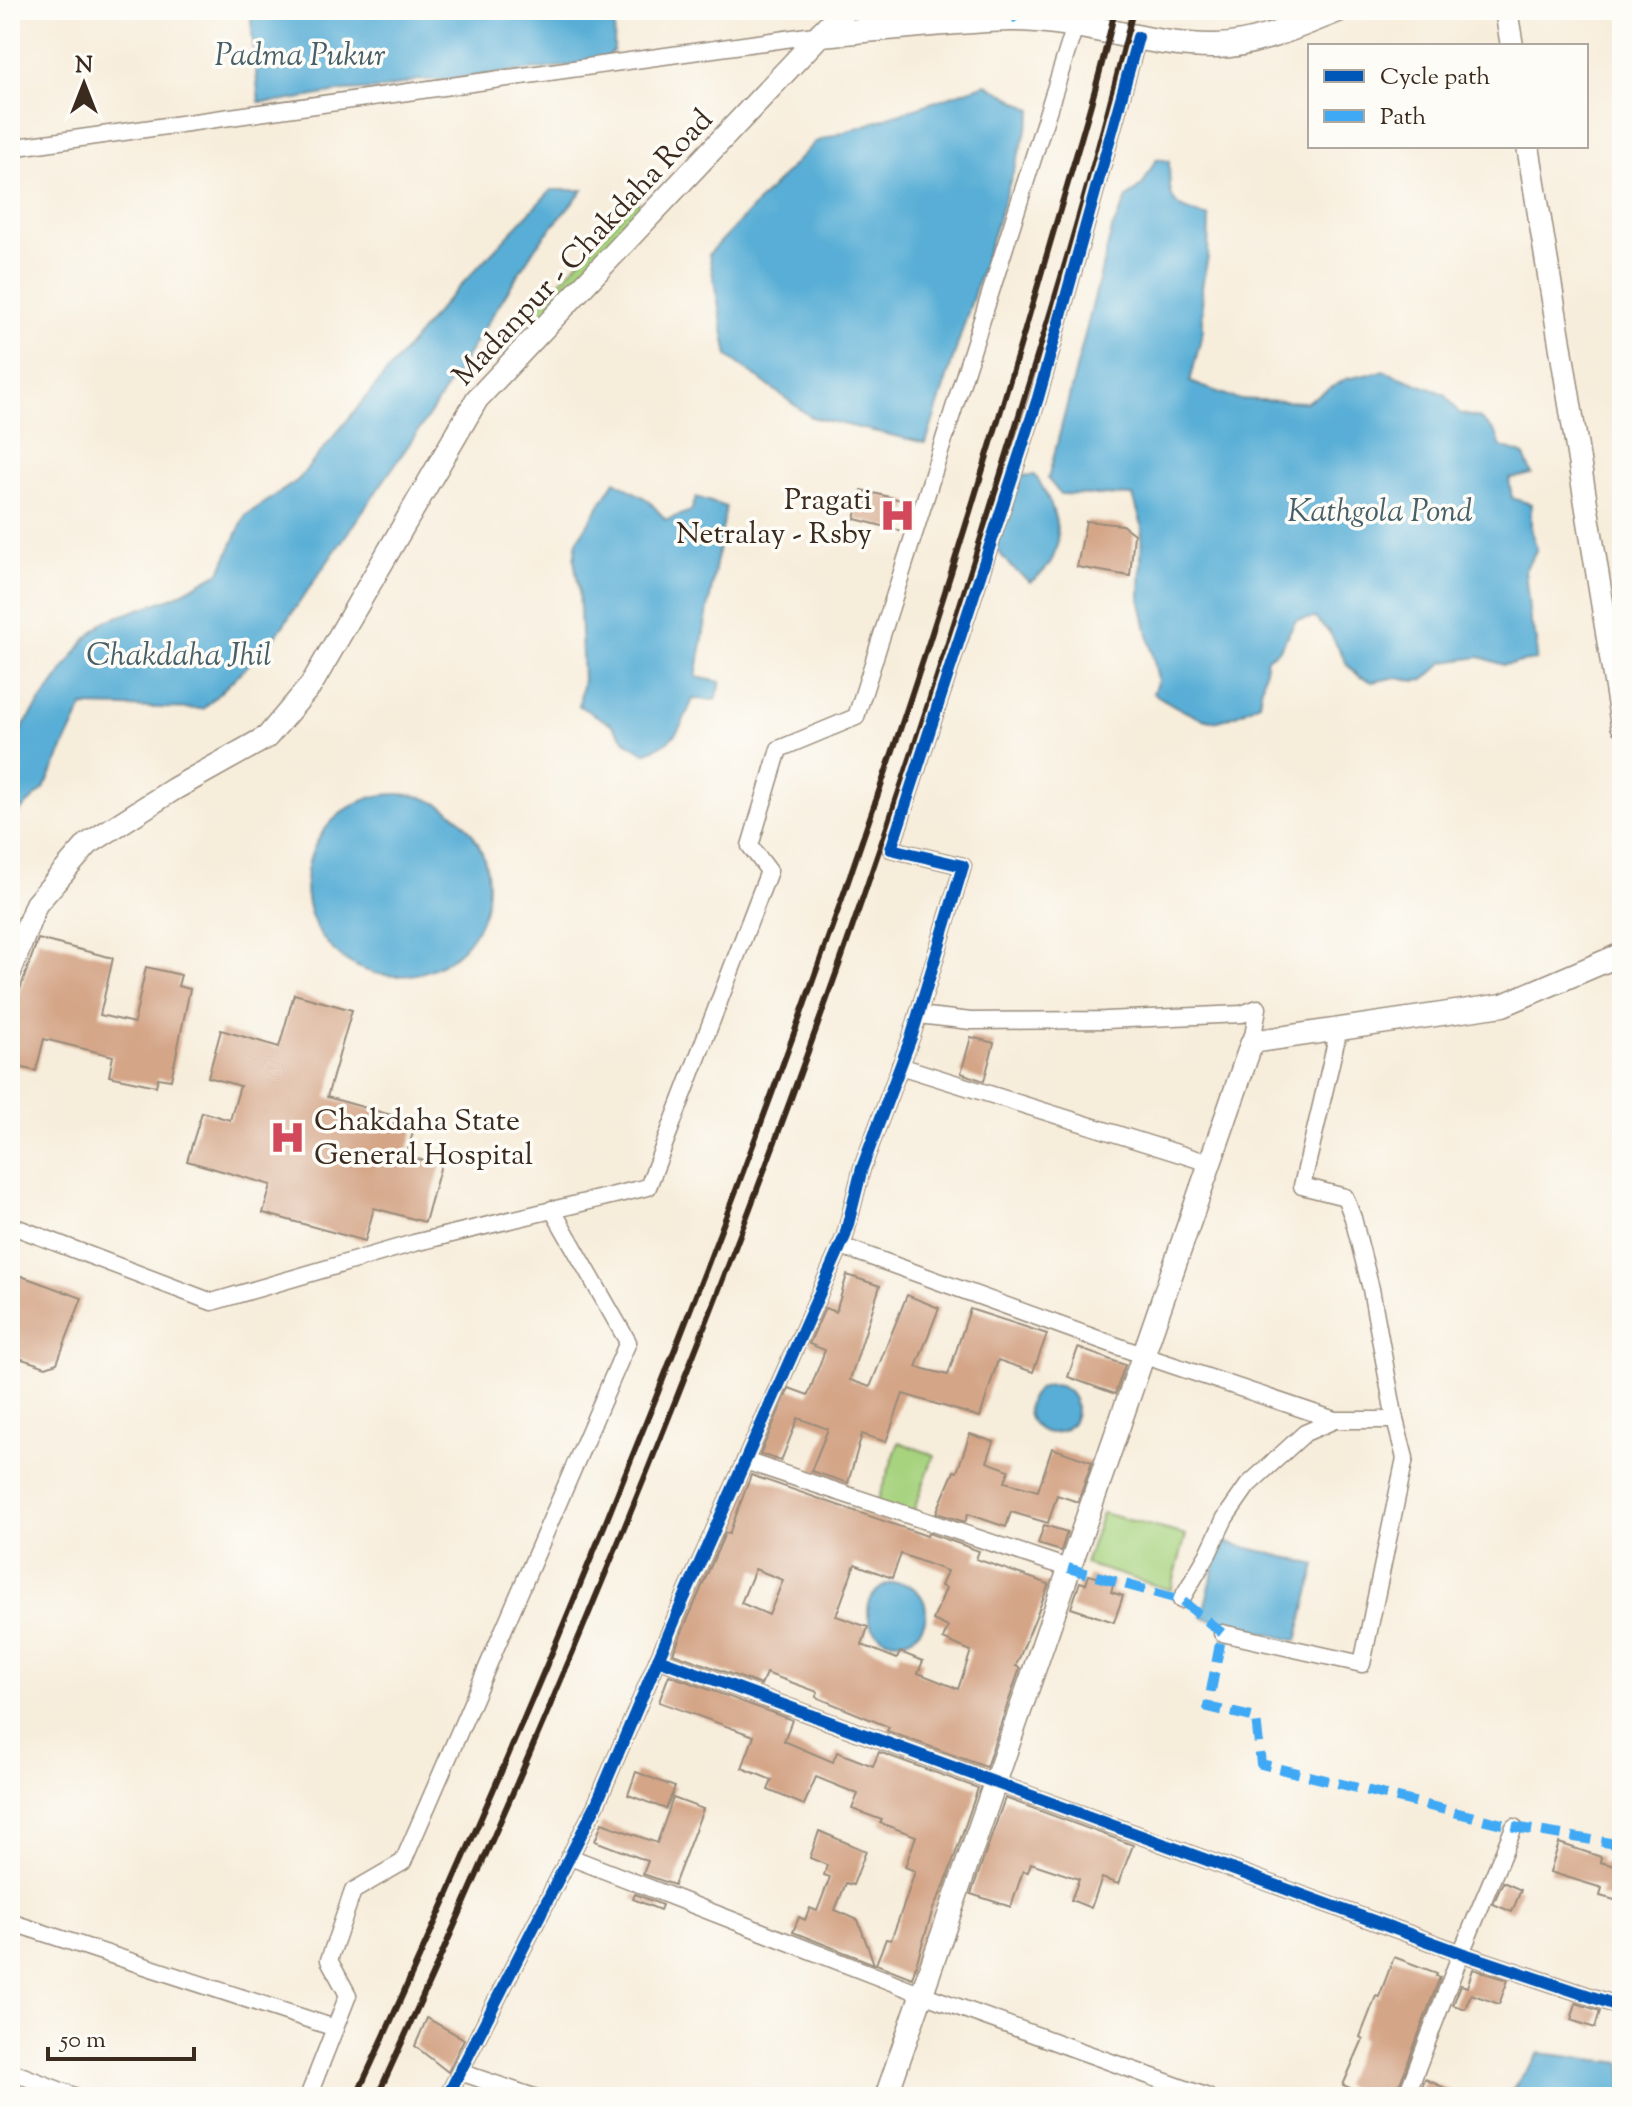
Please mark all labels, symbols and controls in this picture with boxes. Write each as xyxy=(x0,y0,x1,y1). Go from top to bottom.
water label: Padma Pukur xyxy=(215,34,385,80)
north arrow xyxy=(44,44,124,124)
legend xyxy=(1308,44,1588,148)
text: N xyxy=(75,51,93,83)
text: Cycle path xyxy=(1380,61,1490,95)
street label: Madanpur - Chakdaha Road xyxy=(444,101,724,397)
text: Path xyxy=(1380,101,1426,135)
place label: Pragati Netralay - Rsby xyxy=(676,480,872,557)
water label: Kathgola Pond xyxy=(1287,490,1473,536)
hospital icon: Pragati Netralay - Rsby xyxy=(879,497,917,535)
water label: Chakdaha Jhil xyxy=(86,634,272,680)
place label: Chakdaha State General Hospital xyxy=(314,1101,533,1178)
hospital icon: Chakdaha State General Hospital xyxy=(269,1118,307,1156)
scale bar xyxy=(48,2011,194,2061)
text: 50 m xyxy=(58,2024,106,2058)

